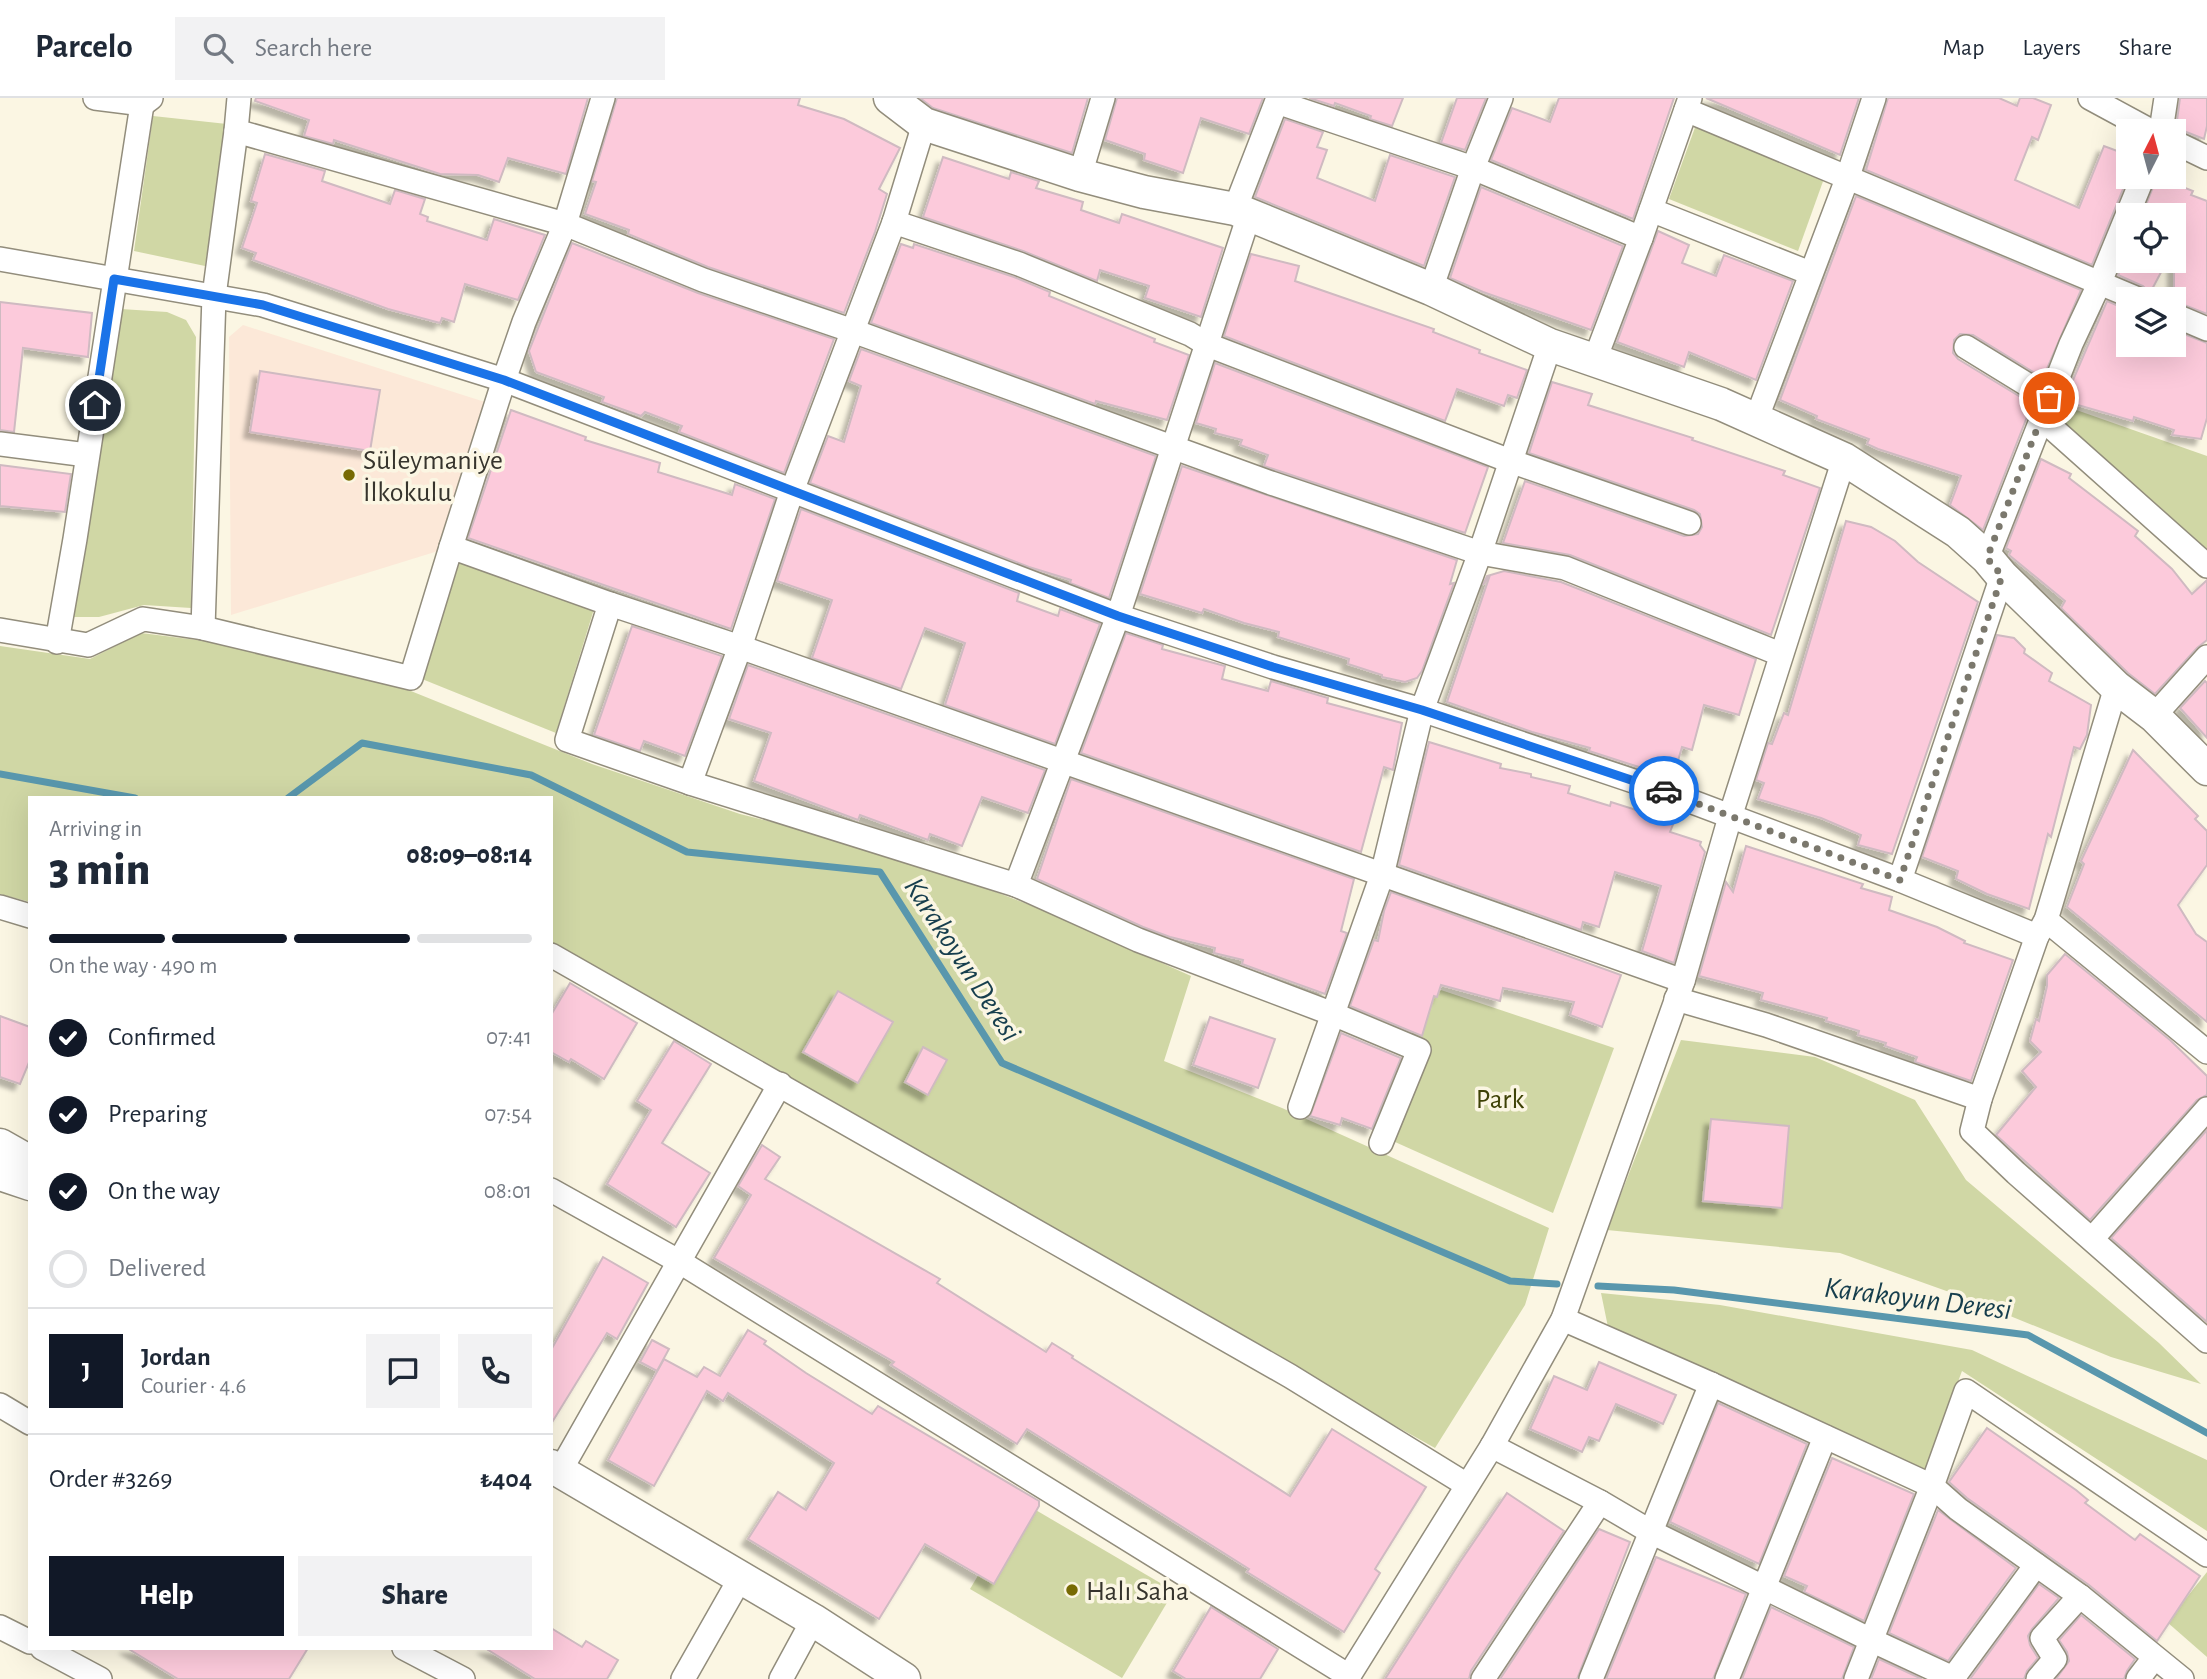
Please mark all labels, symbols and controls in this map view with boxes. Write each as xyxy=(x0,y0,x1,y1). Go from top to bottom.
search box xyxy=(175,17,665,80)
icon: search xyxy=(199,29,237,67)
text: Parcelo xyxy=(35,31,133,64)
text: Search here xyxy=(255,35,372,61)
text: Map xyxy=(1942,36,1984,60)
text: Layers xyxy=(2022,36,2081,60)
text: Share xyxy=(2119,36,2172,60)
north arrow xyxy=(2116,119,2186,189)
map controls xyxy=(2116,119,2186,357)
button: locate xyxy=(2116,203,2186,273)
button: layers xyxy=(2116,287,2186,357)
pin xyxy=(2019,368,2079,428)
pin xyxy=(65,375,125,435)
icon: bag xyxy=(2030,379,2068,417)
icon: home xyxy=(76,386,114,424)
place label: Süleymaniye İlkokulu xyxy=(363,447,503,507)
marker: Süleymaniye İlkokulu xyxy=(341,467,357,483)
courier xyxy=(1629,756,1699,826)
icon: car xyxy=(1645,772,1683,810)
text: Arriving in xyxy=(49,818,142,841)
text: 08:09–08:14 xyxy=(406,842,532,868)
text: 3 min xyxy=(49,847,150,893)
water label: Karakoyun Deresi xyxy=(898,872,1026,1047)
text: On the way · 490 m xyxy=(49,955,217,978)
icon: check xyxy=(49,1019,87,1057)
text: Confirmed xyxy=(108,1024,216,1050)
text: 07:41 xyxy=(486,1026,532,1049)
park label: Park xyxy=(1476,1086,1524,1114)
icon: check xyxy=(49,1096,87,1134)
text: Preparing xyxy=(108,1101,207,1127)
text: 07:54 xyxy=(484,1103,532,1126)
icon: check xyxy=(49,1173,87,1211)
text: On the way xyxy=(108,1178,220,1204)
text: 08:01 xyxy=(484,1180,532,1203)
text: Delivered xyxy=(108,1255,206,1281)
water label: Karakoyun Deresi xyxy=(1823,1273,2013,1325)
button: chat xyxy=(366,1334,440,1408)
button: phone xyxy=(458,1334,532,1408)
text: Jordan xyxy=(141,1344,211,1370)
text: J xyxy=(82,1358,90,1384)
text: Courier · 4.6 xyxy=(141,1375,246,1398)
text: Order #3269 xyxy=(49,1466,172,1492)
text: ₺404 xyxy=(480,1466,532,1492)
button: Help xyxy=(49,1556,284,1636)
button: Share xyxy=(298,1556,532,1636)
place label: Halı Saha xyxy=(1086,1578,1189,1606)
marker: Halı Saha xyxy=(1064,1582,1080,1598)

